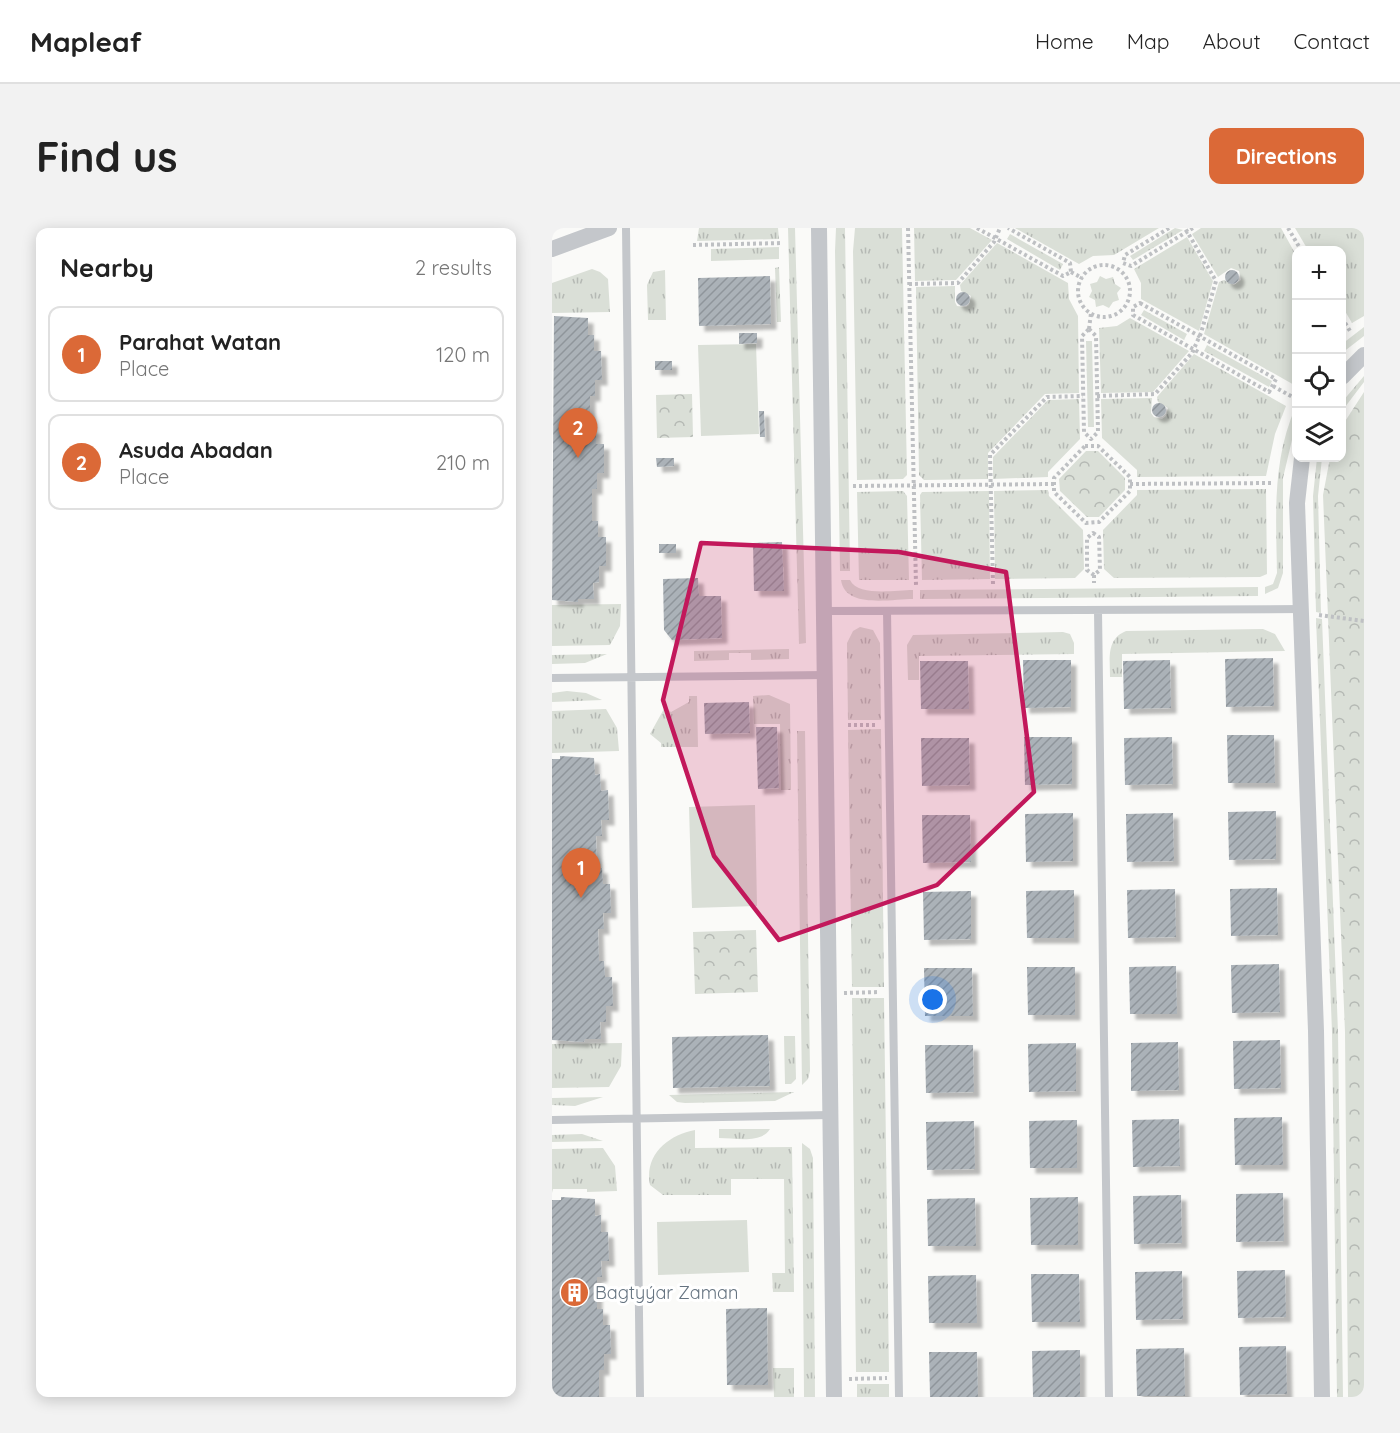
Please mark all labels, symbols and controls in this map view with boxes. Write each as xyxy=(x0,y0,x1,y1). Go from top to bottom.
text: Mapleaf xyxy=(30,24,142,59)
text: Home xyxy=(1035,28,1094,54)
text: Map xyxy=(1127,28,1170,54)
text: About xyxy=(1203,28,1261,54)
text: Contact xyxy=(1294,28,1370,54)
button: Directions xyxy=(1209,128,1364,184)
text: Find us xyxy=(36,130,178,183)
map controls xyxy=(1292,246,1346,462)
button: + xyxy=(1292,246,1346,300)
text: Nearby xyxy=(60,251,154,284)
text: 2 results xyxy=(415,255,492,280)
button: − xyxy=(1292,300,1346,354)
text: Parahat Watan xyxy=(119,328,281,356)
text: 1 xyxy=(78,342,85,367)
text: 120 m xyxy=(436,342,490,367)
button: locate xyxy=(1292,354,1346,408)
text: Place xyxy=(119,356,169,381)
pin: 2 xyxy=(558,408,598,458)
button: layers xyxy=(1292,408,1346,462)
text: Asuda Abadan xyxy=(119,436,273,464)
text: 2 xyxy=(76,450,87,475)
text: 210 m xyxy=(436,450,490,475)
text: Place xyxy=(119,464,169,489)
pin: 1 xyxy=(561,848,600,898)
your location xyxy=(918,985,947,1014)
building icon: Bagtyýar Zaman xyxy=(558,1277,590,1309)
place label: Bagtyýar Zaman xyxy=(595,1281,738,1304)

